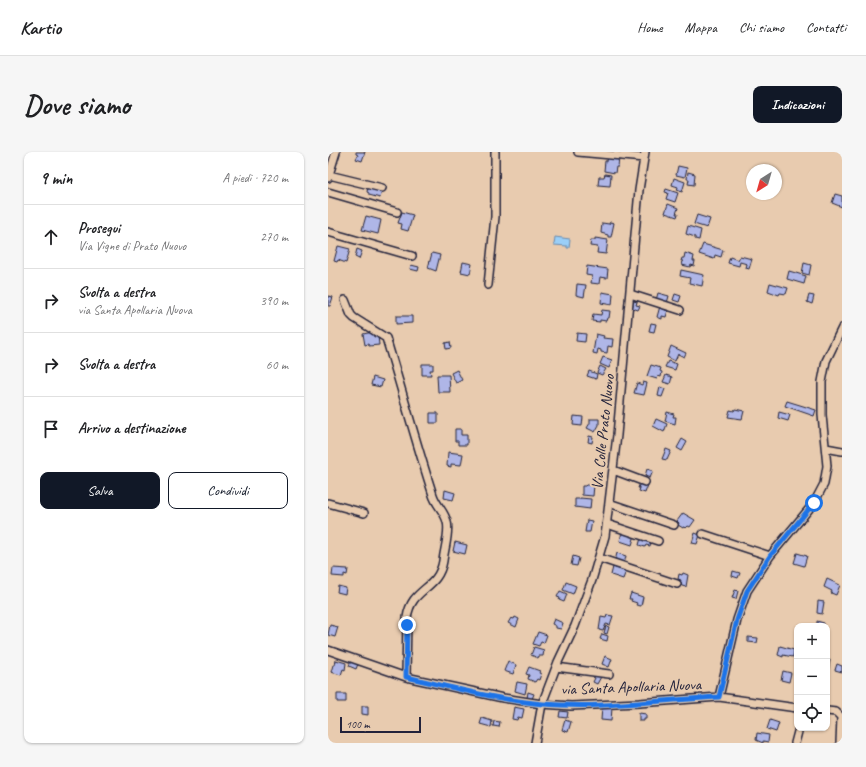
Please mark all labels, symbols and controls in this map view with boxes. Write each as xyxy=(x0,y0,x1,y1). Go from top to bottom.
text: Kartio xyxy=(20,16,61,40)
text: Home xyxy=(637,19,663,36)
text: Mappa xyxy=(685,19,717,36)
text: Chi siamo xyxy=(739,19,784,36)
text: Contatti xyxy=(806,19,846,36)
button: Indicazioni xyxy=(753,86,842,123)
text: Dove siamo xyxy=(24,87,130,122)
north arrow xyxy=(746,164,782,200)
text: 9 min xyxy=(40,168,72,189)
text: A piedi · 720 m xyxy=(223,170,288,186)
text: Prosegui xyxy=(78,219,120,238)
icon: ahead xyxy=(40,226,62,248)
text: 270 m xyxy=(260,229,288,245)
text: Via Vigne di Prato Nuovo xyxy=(78,238,186,254)
text: Svolta a destra xyxy=(78,283,155,302)
icon: right xyxy=(40,290,62,312)
text: 390 m xyxy=(260,293,288,309)
text: via Santa Apollaria Nuova xyxy=(78,302,192,318)
icon: right xyxy=(40,354,62,376)
text: Svolta a destra xyxy=(78,355,155,374)
text: 60 m xyxy=(266,357,288,373)
street label: Via Colle Prato Nuovo xyxy=(587,372,619,490)
icon: arrive xyxy=(40,418,62,440)
text: Arrivo a destinazione xyxy=(78,419,186,438)
button: Salva xyxy=(40,472,160,509)
button: Condividi xyxy=(168,472,288,509)
route start xyxy=(805,494,823,512)
route end xyxy=(398,616,416,634)
map controls xyxy=(794,623,830,731)
button: + xyxy=(794,623,830,659)
button: − xyxy=(794,659,830,695)
street label: via Santa Apollaria Nuova xyxy=(561,675,703,699)
button: locate xyxy=(794,695,830,731)
scale bar xyxy=(340,715,421,734)
text: 100 m xyxy=(346,717,370,731)

